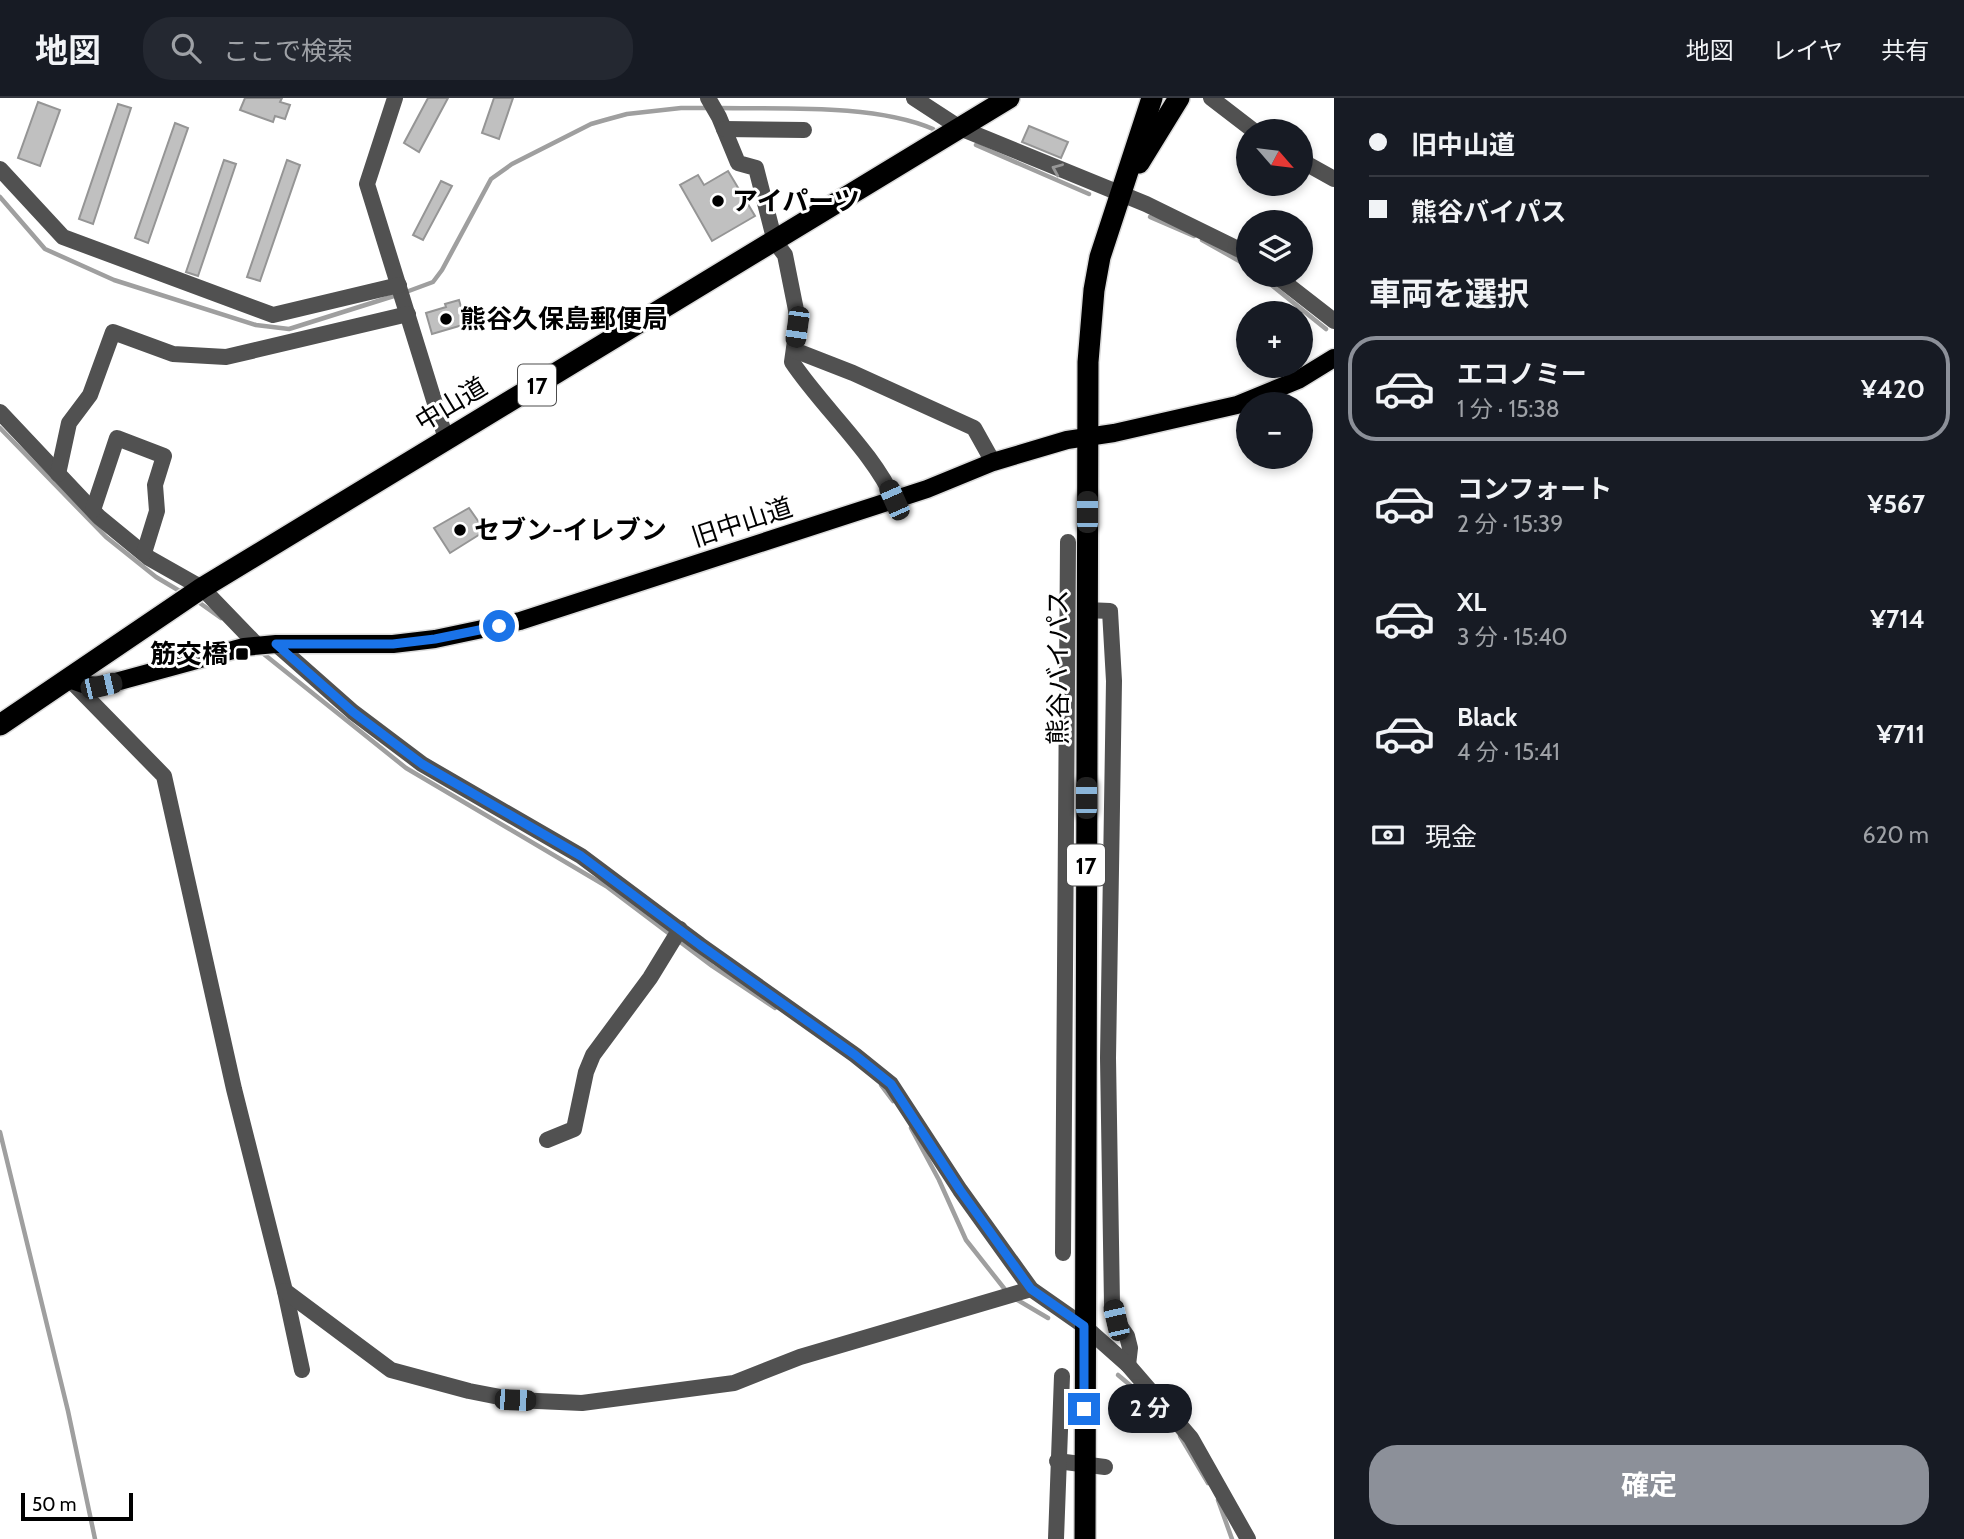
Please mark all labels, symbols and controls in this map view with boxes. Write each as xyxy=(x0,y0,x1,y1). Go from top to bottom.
search box xyxy=(143,17,633,80)
icon: search xyxy=(167,29,205,67)
text: 地図 xyxy=(35,30,101,70)
text: ここで検索 xyxy=(223,35,353,67)
text: 地図 xyxy=(1686,36,1734,65)
text: レイヤ xyxy=(1772,36,1843,65)
text: 共有 xyxy=(1881,36,1929,65)
north arrow xyxy=(1236,119,1312,196)
map controls xyxy=(1236,119,1313,469)
text: 旧中山道 xyxy=(1411,129,1515,161)
one-way arrow xyxy=(1052,163,1064,177)
place label: アイパーツ xyxy=(732,185,860,217)
marker: アイパーツ xyxy=(710,193,726,209)
text: 熊谷バイパス xyxy=(1411,196,1566,228)
button: layers xyxy=(1236,210,1313,287)
text: 車両を選択 xyxy=(1369,274,1529,313)
button: + xyxy=(1236,301,1313,378)
place label: 熊谷久保島郵便局 xyxy=(460,303,668,335)
car xyxy=(784,305,811,349)
marker: 熊谷久保島郵便局 xyxy=(438,311,454,327)
icon: car xyxy=(1373,357,1436,420)
text: エコノミー xyxy=(1457,358,1587,390)
road number: 17 xyxy=(518,364,556,406)
street label: 中山道 xyxy=(409,370,493,438)
text: ¥420 xyxy=(1861,373,1925,405)
button: − xyxy=(1236,392,1313,469)
text: 1 分 · 15:38 xyxy=(1457,395,1560,423)
icon: car xyxy=(1373,472,1436,535)
text: コンフォート xyxy=(1457,473,1612,505)
car xyxy=(876,477,913,523)
text: ¥567 xyxy=(1867,488,1925,520)
street label: 旧中山道 xyxy=(688,491,796,553)
car xyxy=(1077,491,1098,533)
text: 2 分 · 15:39 xyxy=(1457,510,1563,538)
place label: セブン-イレブン xyxy=(474,514,667,546)
marker: セブン-イレブン xyxy=(452,522,468,538)
text: XL xyxy=(1457,586,1486,618)
icon: car xyxy=(1373,587,1436,650)
street label: 熊谷バイパス xyxy=(1042,589,1074,745)
text: ¥714 xyxy=(1870,603,1925,635)
route start xyxy=(483,610,515,642)
text: 3 分 · 15:40 xyxy=(1457,623,1568,651)
place label: 筋交橋 xyxy=(150,638,228,670)
marker: 筋交橋 xyxy=(234,646,250,662)
car xyxy=(79,671,124,701)
text: Black xyxy=(1457,701,1517,733)
icon: car xyxy=(1373,702,1436,765)
text: ¥711 xyxy=(1877,718,1925,750)
text: 4 分 · 15:41 xyxy=(1457,738,1560,766)
car xyxy=(1076,777,1097,819)
icon: cash xyxy=(1369,816,1407,854)
text: 現金 xyxy=(1425,821,1477,853)
text: 620 m xyxy=(1862,821,1929,849)
road number: 17 xyxy=(1067,844,1105,886)
car xyxy=(1102,1297,1131,1343)
callout: 2 分 xyxy=(1108,1384,1192,1434)
car xyxy=(494,1389,537,1411)
route end xyxy=(1068,1393,1100,1425)
text: 2 分 xyxy=(1130,1394,1170,1422)
button: 確定 xyxy=(1369,1445,1929,1525)
scale bar xyxy=(21,1490,133,1522)
text: 50 m xyxy=(32,1493,76,1516)

